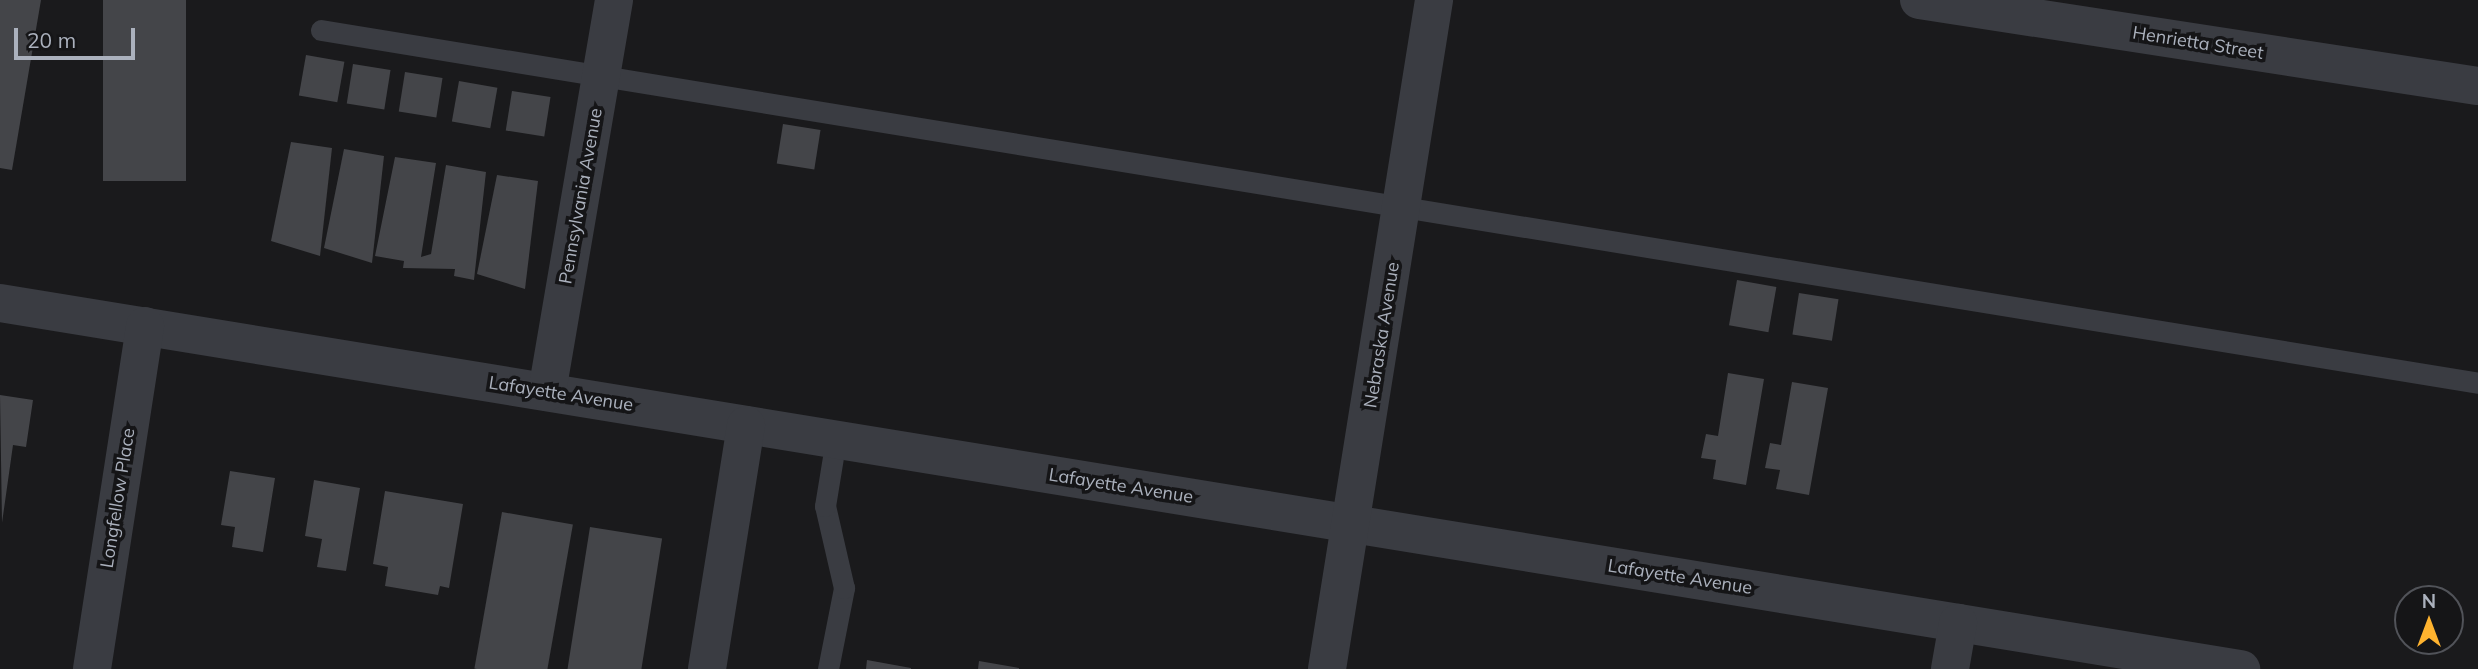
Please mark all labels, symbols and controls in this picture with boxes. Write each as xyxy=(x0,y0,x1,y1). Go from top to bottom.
scale bar xyxy=(18,14,138,58)
street label: Henrietta Street xyxy=(2131,22,2265,64)
text: 20 m xyxy=(27,27,76,53)
street label: Pennsylvania Avenue xyxy=(555,106,607,286)
street label: Nebraska Avenue xyxy=(1360,260,1404,410)
street label: Lafayette Avenue xyxy=(487,372,635,416)
street label: Longfellow Place xyxy=(96,426,140,570)
street label: Lafayette Avenue xyxy=(1047,464,1195,508)
street label: Lafayette Avenue xyxy=(1606,555,1754,599)
north arrow xyxy=(2394,585,2464,655)
text: N xyxy=(2422,589,2436,613)

